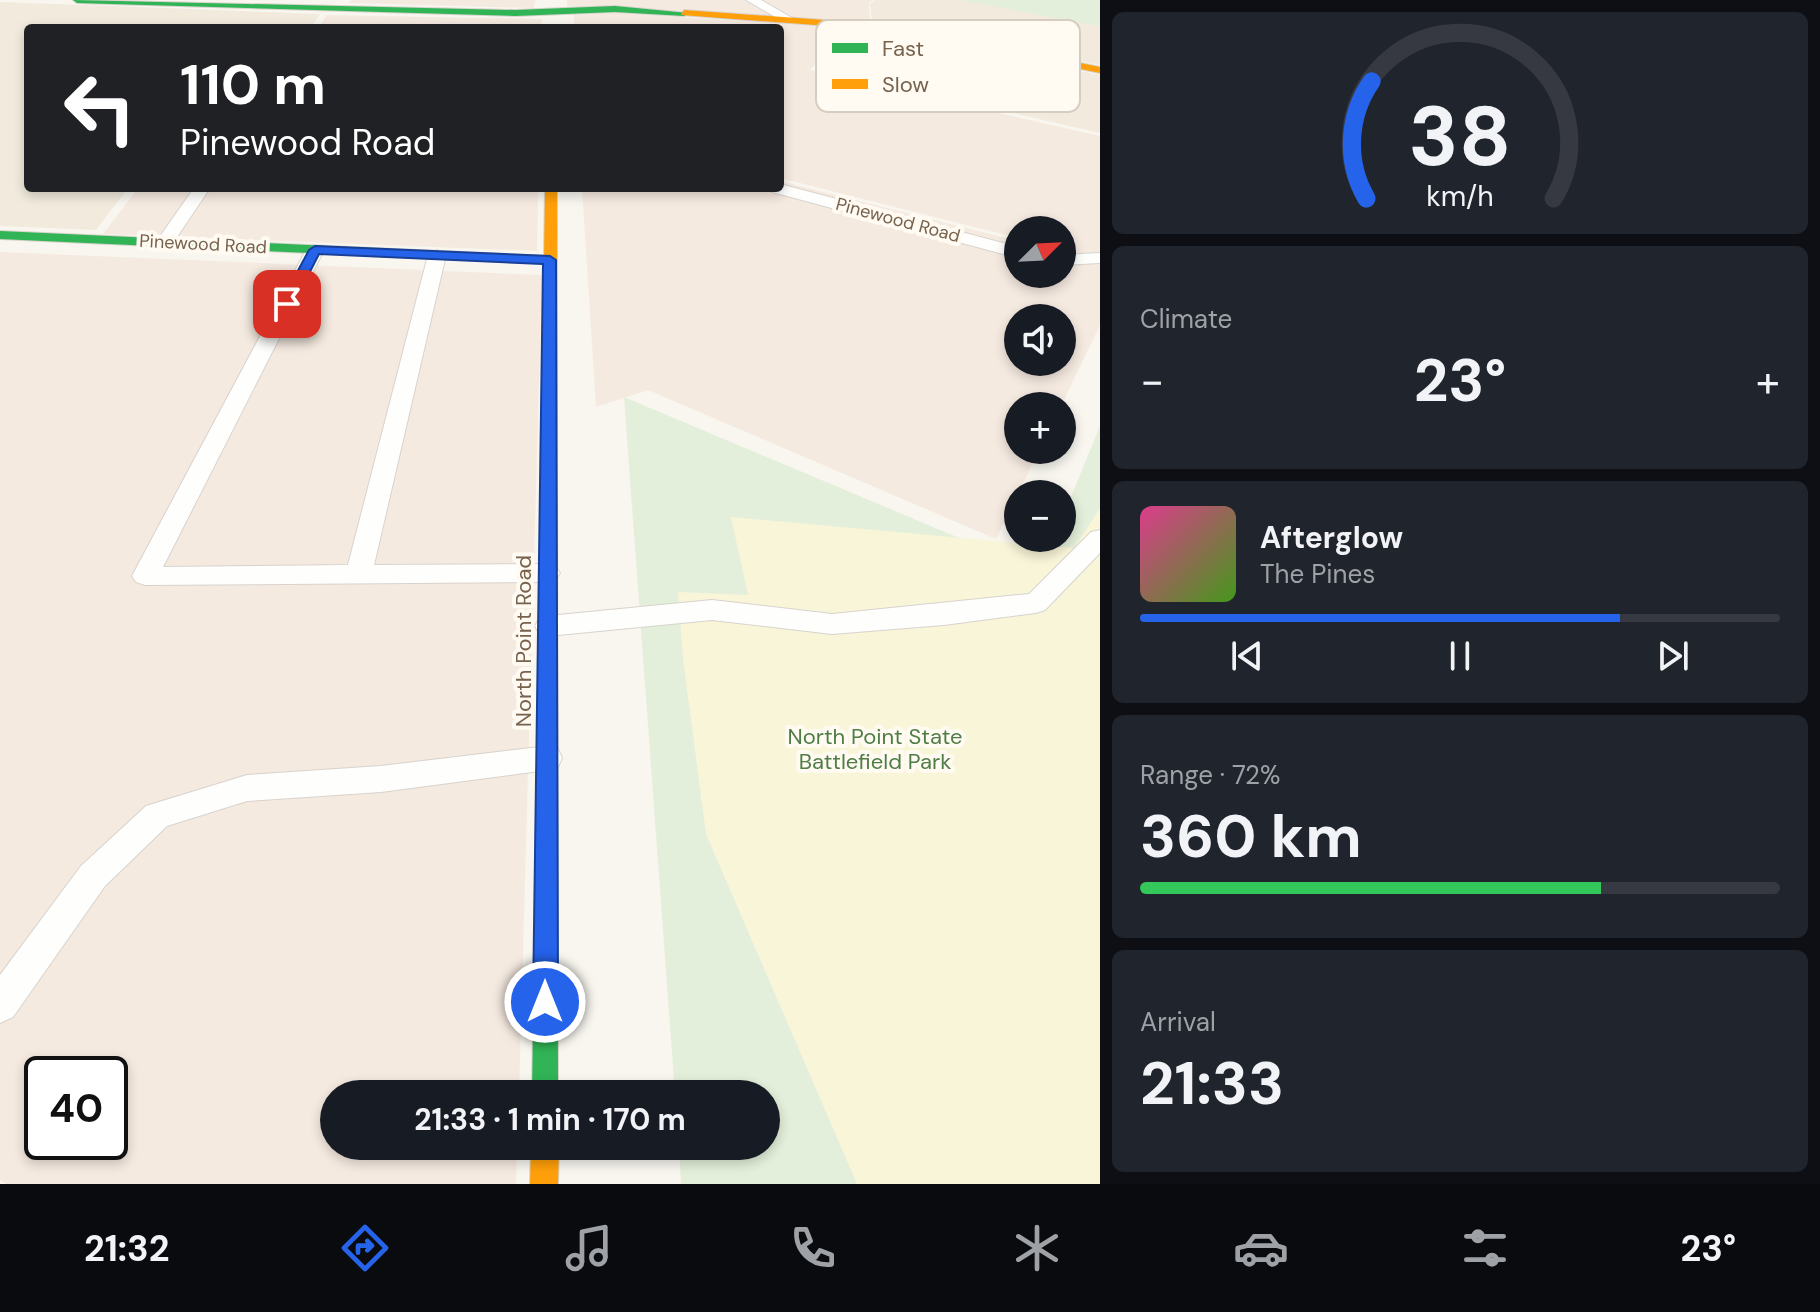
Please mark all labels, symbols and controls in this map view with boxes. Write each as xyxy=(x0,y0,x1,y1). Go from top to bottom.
legend xyxy=(816,20,1080,112)
text: Fast xyxy=(882,34,924,63)
text: 110 m xyxy=(180,48,326,121)
icon: left xyxy=(48,56,152,160)
text: Slow xyxy=(882,70,929,99)
text: 38 xyxy=(1409,82,1511,191)
text: Pinewood Road xyxy=(180,119,435,166)
text: km/h xyxy=(1426,178,1494,215)
street label: Pinewood Road xyxy=(833,192,963,248)
north arrow xyxy=(1004,216,1076,288)
map controls xyxy=(1004,216,1076,552)
street label: Pinewood Road xyxy=(139,229,267,259)
pin xyxy=(253,270,321,338)
icon: arrive xyxy=(265,282,309,326)
text: Climate xyxy=(1140,302,1232,336)
button: sound xyxy=(1004,304,1076,376)
text: 23° xyxy=(1414,341,1506,420)
text: − xyxy=(1140,352,1164,410)
text: + xyxy=(1756,352,1780,410)
button: + xyxy=(1004,392,1076,464)
button: − xyxy=(1004,480,1076,552)
text: Afterglow xyxy=(1260,518,1403,557)
street label: North Point Road xyxy=(509,555,538,727)
text: The Pines xyxy=(1260,557,1375,591)
icon: previous xyxy=(1225,634,1269,678)
icon: pause xyxy=(1438,634,1482,678)
icon: next xyxy=(1651,634,1695,678)
park label: North Point State Battlefield Park xyxy=(788,722,962,776)
text: Range · 72% xyxy=(1140,758,1281,792)
text: 360 km xyxy=(1140,797,1362,876)
position arrow xyxy=(503,960,587,1044)
text: Arrival xyxy=(1140,1005,1216,1039)
text: 21:33 xyxy=(1140,1044,1284,1123)
speed limit sign: 40 xyxy=(24,1056,128,1160)
text: 21:33 · 1 min · 170 m xyxy=(414,1100,686,1139)
icon: directions xyxy=(337,1220,393,1276)
icon: music xyxy=(561,1220,617,1276)
icon: phone xyxy=(785,1220,841,1276)
icon: climate xyxy=(1009,1220,1065,1276)
icon: car xyxy=(1233,1220,1289,1276)
icon: filters xyxy=(1457,1220,1513,1276)
text: 21:32 xyxy=(84,1225,169,1272)
text: 23° xyxy=(1680,1225,1736,1272)

